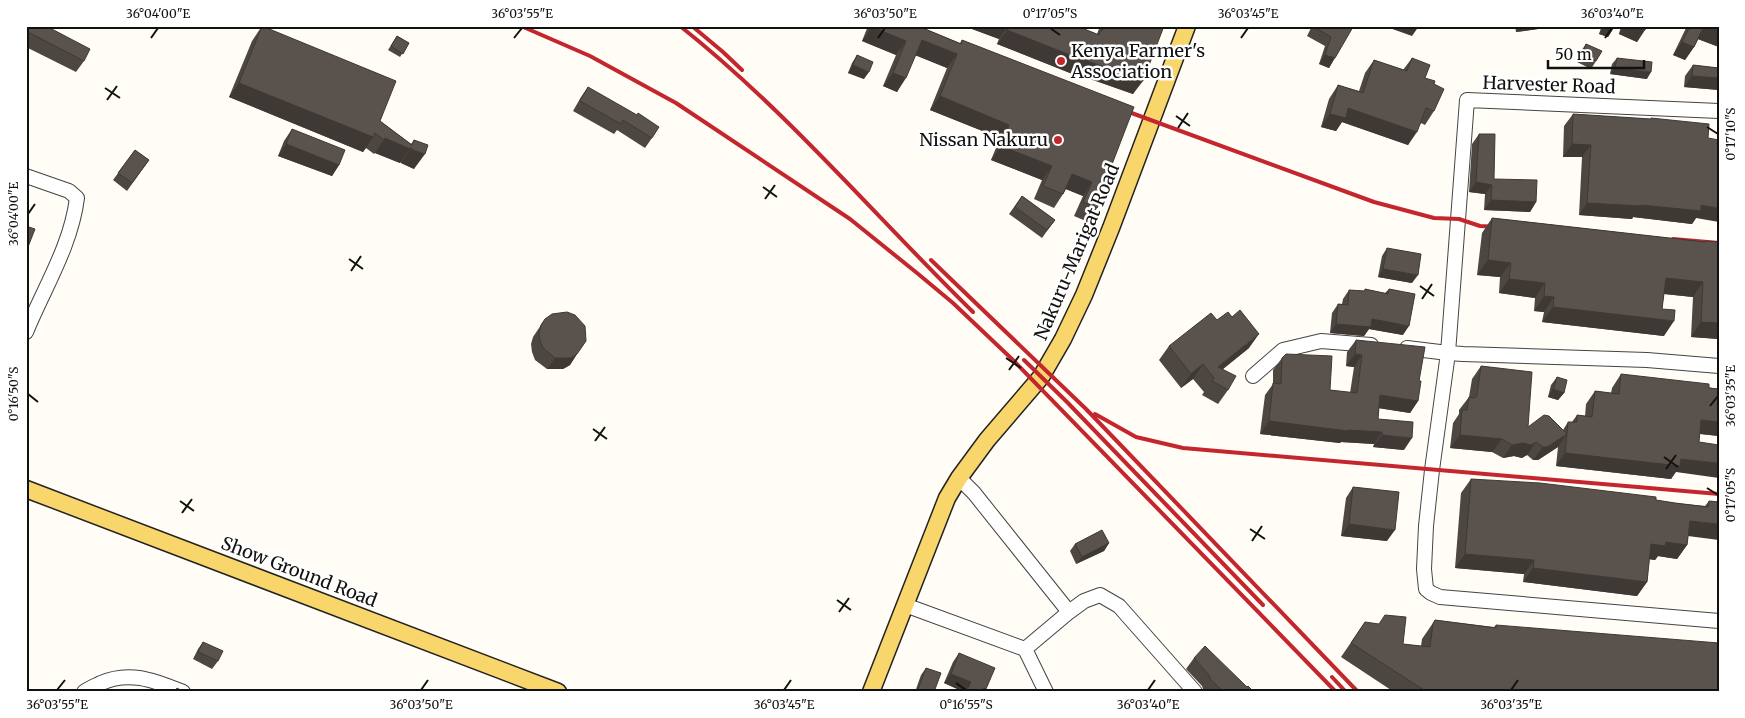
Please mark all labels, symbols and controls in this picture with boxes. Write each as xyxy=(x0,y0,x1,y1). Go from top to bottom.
text: 36°04'00"E xyxy=(126,6,190,21)
text: 36°03'55"E xyxy=(491,6,553,21)
text: 36°03'50"E xyxy=(853,6,917,21)
text: 0°17'05"S xyxy=(1023,6,1077,21)
text: 36°03'45"E xyxy=(1218,6,1279,21)
text: 36°03'40"E xyxy=(1581,6,1644,21)
scale bar xyxy=(1548,38,1644,70)
place label: Kenya Farmer's Association xyxy=(1070,39,1205,83)
text: 50 m xyxy=(1555,45,1592,64)
marker: Kenya Farmer's Association xyxy=(1055,55,1067,67)
street label: Harvester Road xyxy=(1482,71,1616,98)
text: 0°17'10"S xyxy=(1723,108,1738,160)
place label: Nissan Nakuru xyxy=(919,128,1048,151)
marker: Nissan Nakuru xyxy=(1052,134,1064,146)
street label: Nakuru-Marigat Road xyxy=(1029,160,1124,344)
text: 36°04'00"E xyxy=(6,182,21,246)
text: 36°03'35"E xyxy=(1723,365,1738,427)
text: 0°16'50"S xyxy=(6,367,21,421)
text: 0°17'05"S xyxy=(1723,468,1738,522)
street label: Show Ground Road xyxy=(218,531,381,612)
text: 36°03'55"E xyxy=(26,697,88,712)
text: 36°03'50"E xyxy=(389,697,453,712)
text: 36°03'45"E xyxy=(754,697,815,712)
text: 0°16'55"S xyxy=(939,697,993,712)
text: 36°03'40"E xyxy=(1117,697,1180,712)
text: 36°03'35"E xyxy=(1480,697,1542,712)

